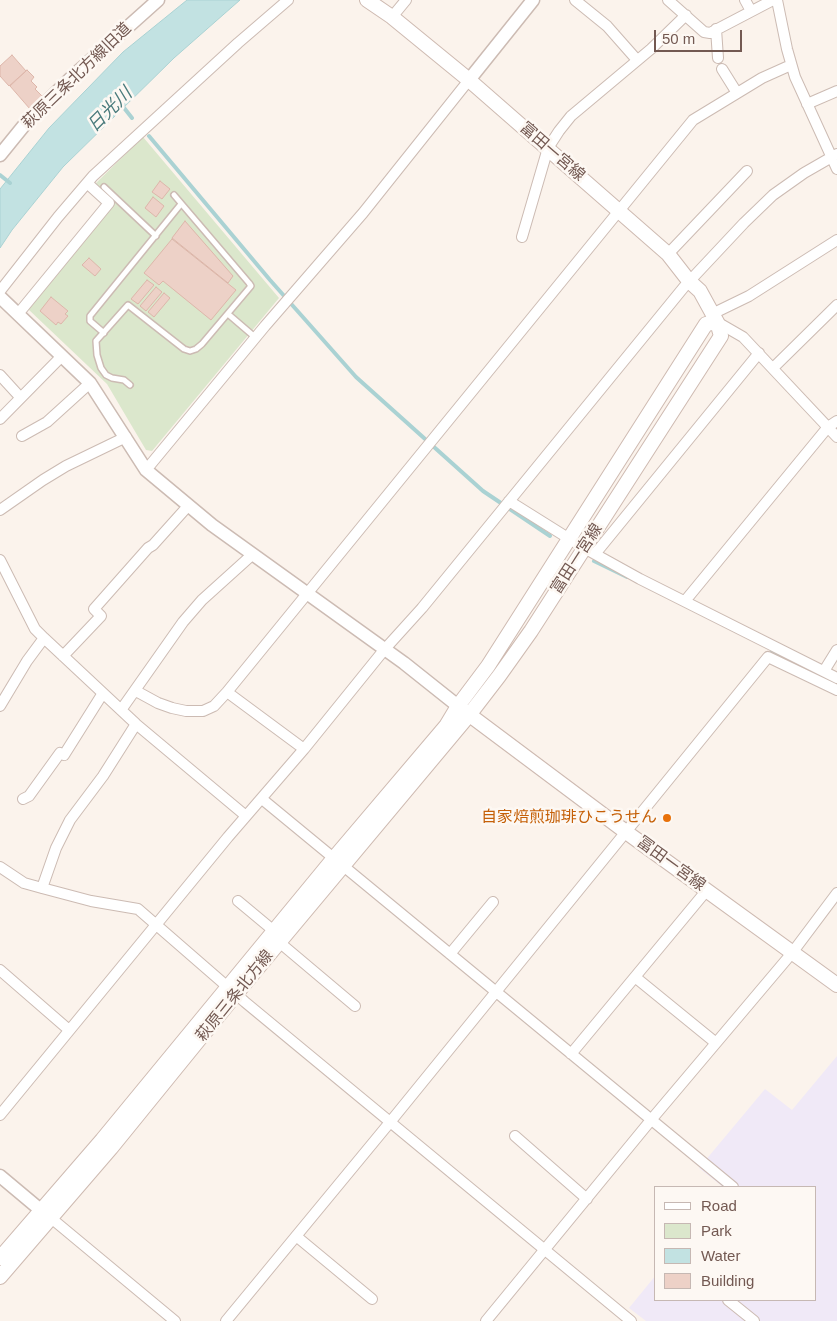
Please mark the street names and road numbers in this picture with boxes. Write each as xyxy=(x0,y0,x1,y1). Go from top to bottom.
street label: 萩原三条北方線旧道 xyxy=(19,19,135,133)
street label: 富田一宮線 xyxy=(516,119,588,185)
street label: 富田一宮線 xyxy=(547,520,607,598)
street label: 冨田一宮線 xyxy=(633,833,709,895)
street label: 萩原三条北方線 xyxy=(192,946,278,1046)

